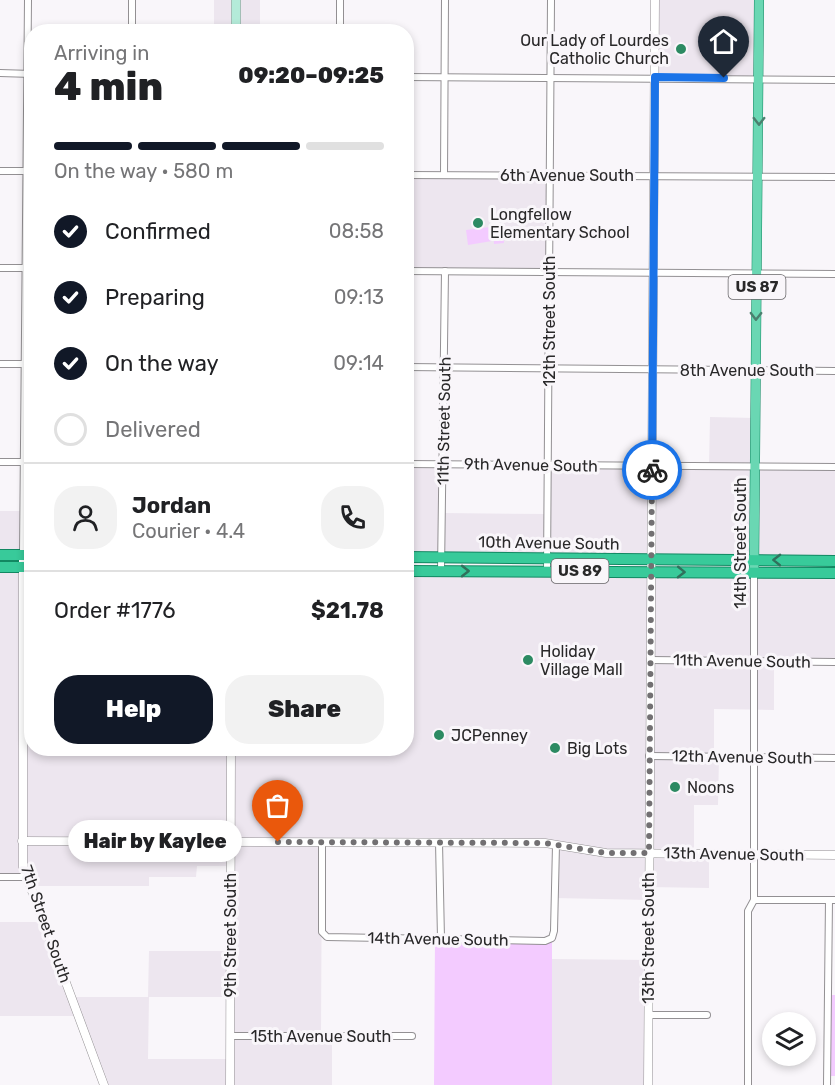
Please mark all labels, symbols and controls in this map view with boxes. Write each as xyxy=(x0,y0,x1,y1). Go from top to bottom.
pin xyxy=(698,16,749,78)
icon: home xyxy=(707,25,740,58)
place label: Our Lady of Lourdes Catholic Church xyxy=(520,31,669,68)
text: Arriving in xyxy=(54,41,149,65)
marker: Our Lady of Lourdes Catholic Church xyxy=(674,42,688,56)
text: 09:20–09:25 xyxy=(238,62,384,89)
text: 4 min xyxy=(54,64,163,110)
one-way arrow xyxy=(753,117,765,126)
text: On the way · 580 m xyxy=(54,159,233,183)
street label: 6th Avenue South xyxy=(500,166,634,185)
place label: Longfellow Elementary School xyxy=(490,205,630,242)
icon: check xyxy=(54,215,87,248)
marker: Longfellow Elementary School xyxy=(471,216,485,230)
text: Confirmed xyxy=(105,218,211,245)
text: 08:58 xyxy=(329,219,384,243)
street label: 12th Street South xyxy=(540,255,559,387)
road number: US 87 xyxy=(728,275,786,299)
icon: check xyxy=(54,281,87,314)
text: Preparing xyxy=(105,284,205,311)
text: 09:13 xyxy=(334,285,384,309)
one-way arrow xyxy=(750,312,763,321)
icon: check xyxy=(54,347,87,380)
text: On the way xyxy=(105,350,219,377)
text: 09:14 xyxy=(333,351,384,375)
street label: 11th Street South xyxy=(433,357,455,485)
street label: 8th Avenue South xyxy=(680,361,814,380)
text: Delivered xyxy=(105,416,201,443)
courier xyxy=(622,440,682,500)
street label: 9th Avenue South xyxy=(464,454,598,476)
icon: bike xyxy=(636,454,669,487)
street label: 14th Street South xyxy=(731,477,750,609)
button: person xyxy=(54,486,117,549)
button: phone xyxy=(321,486,384,549)
text: Jordan xyxy=(132,492,211,519)
text: Courier · 4.4 xyxy=(132,519,245,543)
street label: 10th Avenue South xyxy=(478,532,620,554)
one-way arrow xyxy=(772,554,781,566)
road number: US 89 xyxy=(552,559,608,583)
one-way arrow xyxy=(460,565,469,577)
one-way arrow xyxy=(676,566,685,578)
text: Order #1776 xyxy=(54,597,176,624)
text: $21.78 xyxy=(311,597,384,624)
place label: Holiday Village Mall xyxy=(540,642,623,679)
street label: 11th Avenue South xyxy=(673,650,811,672)
marker: Holiday Village Mall xyxy=(521,653,535,667)
button: Help xyxy=(54,675,213,744)
button: Share xyxy=(225,675,384,744)
place label: JCPenney xyxy=(451,726,528,745)
marker: JCPenney xyxy=(432,728,446,742)
place label: Big Lots xyxy=(567,739,627,758)
marker: Big Lots xyxy=(548,741,562,755)
street label: 12th Avenue South xyxy=(672,746,812,768)
place label: Noons xyxy=(687,778,734,797)
pin xyxy=(252,780,303,842)
marker: Noons xyxy=(668,780,682,794)
icon: bag xyxy=(261,789,294,822)
callout: Hair by Kaylee xyxy=(68,821,242,863)
text: Hair by Kaylee xyxy=(83,829,227,853)
street label: 13th Avenue South xyxy=(663,843,805,865)
street label: 7th Street South xyxy=(17,863,75,985)
street label: 13th Street South xyxy=(639,872,658,1004)
street label: 9th Street South xyxy=(221,873,240,997)
street label: 14th Avenue South xyxy=(367,928,509,950)
map controls xyxy=(762,1012,816,1066)
button: layers xyxy=(762,1012,816,1066)
street label: 15th Avenue South xyxy=(251,1027,391,1046)

